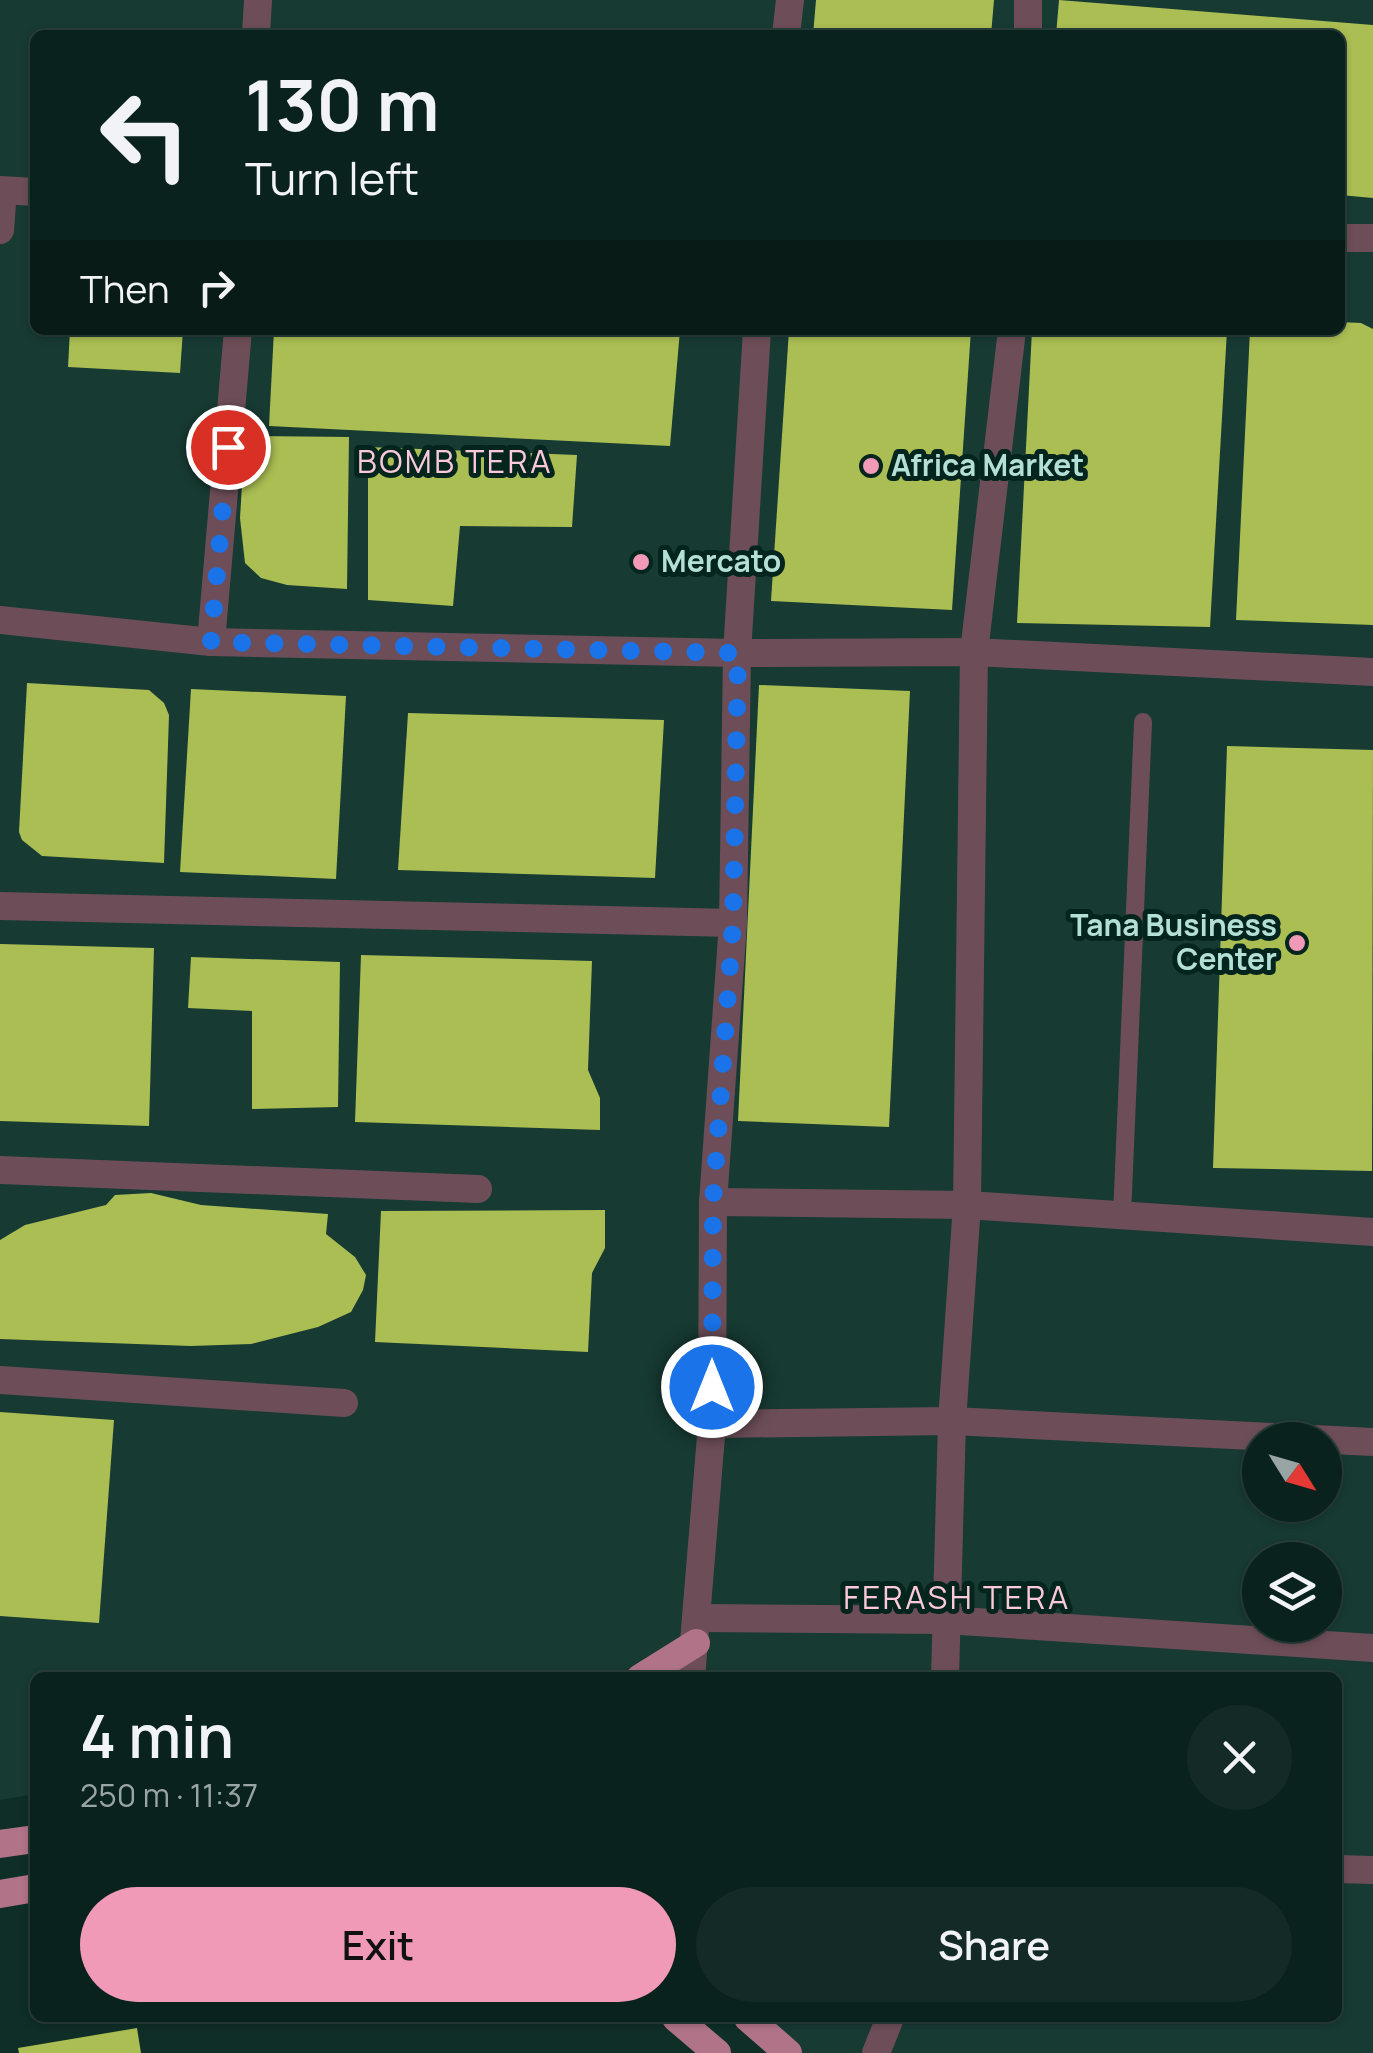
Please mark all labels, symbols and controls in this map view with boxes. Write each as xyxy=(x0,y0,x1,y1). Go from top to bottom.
text: 130 m xyxy=(245,56,439,152)
icon: left xyxy=(80,70,210,200)
text: Turn left xyxy=(245,147,419,209)
icon: right xyxy=(189,260,244,315)
text: Then xyxy=(80,262,169,314)
pin xyxy=(186,405,271,490)
icon: arrive xyxy=(201,420,256,475)
district label: BOMB TERA xyxy=(357,439,553,483)
place label: Africa Market xyxy=(891,444,1084,485)
marker: Africa Market xyxy=(860,455,882,477)
place label: Mercato xyxy=(661,540,781,581)
marker: Mercato xyxy=(630,551,652,573)
place label: Tana Business Center xyxy=(1070,904,1277,979)
marker: Tana Business Center xyxy=(1286,932,1308,954)
position arrow xyxy=(660,1335,764,1439)
north arrow xyxy=(1242,1422,1342,1522)
map controls xyxy=(1242,1422,1342,1642)
button: layers xyxy=(1242,1542,1342,1642)
district label: FERASH TERA xyxy=(843,1575,1071,1619)
text: 4 min xyxy=(80,1694,234,1776)
button: close xyxy=(1187,1705,1292,1810)
text: 250 m · 11:37 xyxy=(80,1773,258,1817)
button: Exit xyxy=(80,1887,676,2002)
button: Share xyxy=(696,1887,1292,2002)

